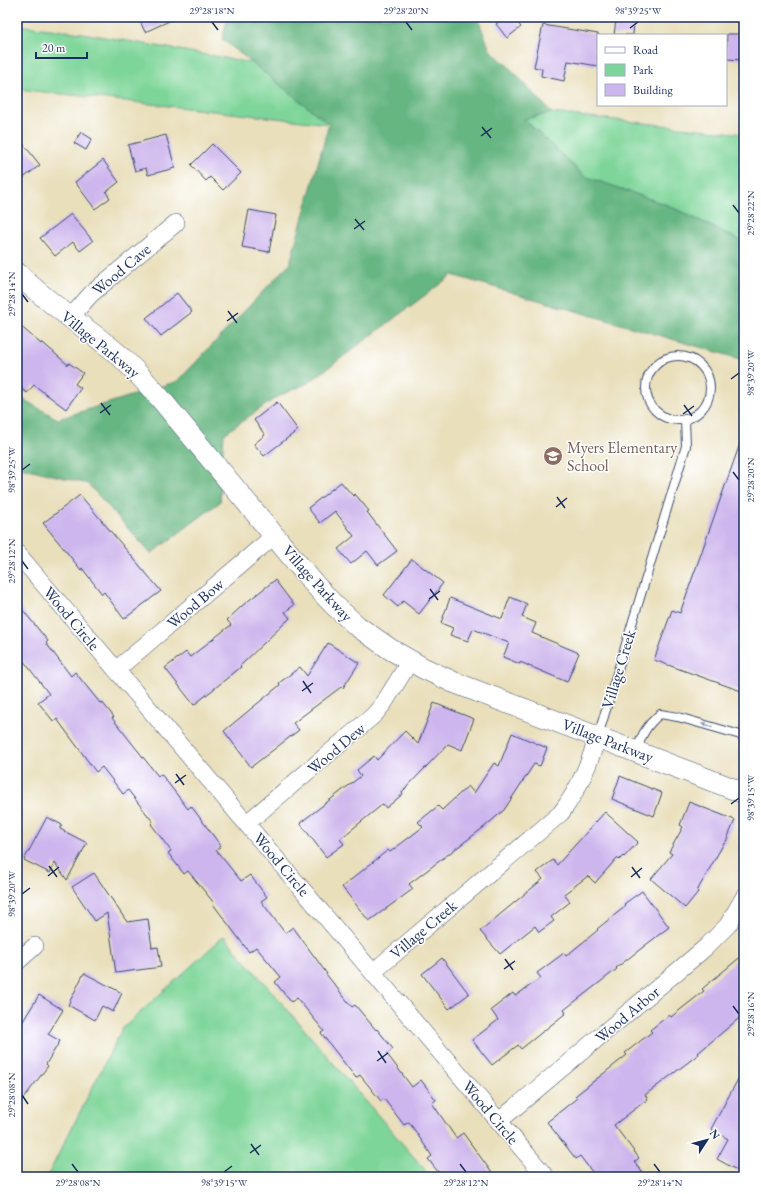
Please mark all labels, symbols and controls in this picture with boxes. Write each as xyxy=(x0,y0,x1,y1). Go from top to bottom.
text: 29°28'18"N xyxy=(190,4,235,17)
text: 29°28'20"N xyxy=(384,4,429,17)
text: 98°39'25"W xyxy=(615,4,662,17)
scale bar xyxy=(36,34,87,60)
legend xyxy=(597,34,727,106)
text: 20 m xyxy=(42,40,66,56)
text: Road xyxy=(633,42,659,58)
text: Park xyxy=(633,62,654,78)
text: Building xyxy=(633,82,674,98)
text: 29°28'22"N xyxy=(744,190,757,235)
street label: Wood Cave xyxy=(88,239,155,300)
text: 29°28'14"N xyxy=(5,271,18,316)
street label: Village Parkway xyxy=(57,306,145,383)
text: 98°39'20"W xyxy=(744,349,757,396)
place label: Myers Elementary School xyxy=(567,437,678,476)
school or university icon: Myers Elementary School xyxy=(542,445,564,467)
text: 98°39'25"W xyxy=(5,446,18,493)
text: 29°28'20"N xyxy=(744,457,757,502)
text: 29°28'12"N xyxy=(5,538,18,583)
street label: Village Parkway xyxy=(278,541,358,627)
street label: Wood Bow xyxy=(162,573,229,633)
street label: Wood Circle xyxy=(39,582,105,655)
street label: Village Creek xyxy=(597,627,641,711)
street label: Village Parkway xyxy=(559,713,657,768)
street label: Wood Dew xyxy=(303,717,370,779)
one-way arrow xyxy=(700,722,712,728)
text: 98°39'15"W xyxy=(744,774,757,821)
street label: Wood Circle xyxy=(249,828,315,901)
text: 98°39'20"W xyxy=(5,870,18,917)
street label: Village Creek xyxy=(385,895,462,964)
street label: Wood Arbor xyxy=(591,981,664,1048)
text: 29°28'16"N xyxy=(744,991,757,1036)
text: 29°28'08"N xyxy=(5,1072,18,1117)
street label: Wood Circle xyxy=(458,1076,524,1149)
north arrow xyxy=(687,1120,727,1160)
text: N xyxy=(707,1126,723,1142)
text: 29°28'08"N xyxy=(56,1176,101,1189)
text: 98°39'15"W xyxy=(201,1176,248,1189)
text: 29°28'12"N xyxy=(444,1176,489,1189)
text: 29°28'14"N xyxy=(638,1176,683,1189)

